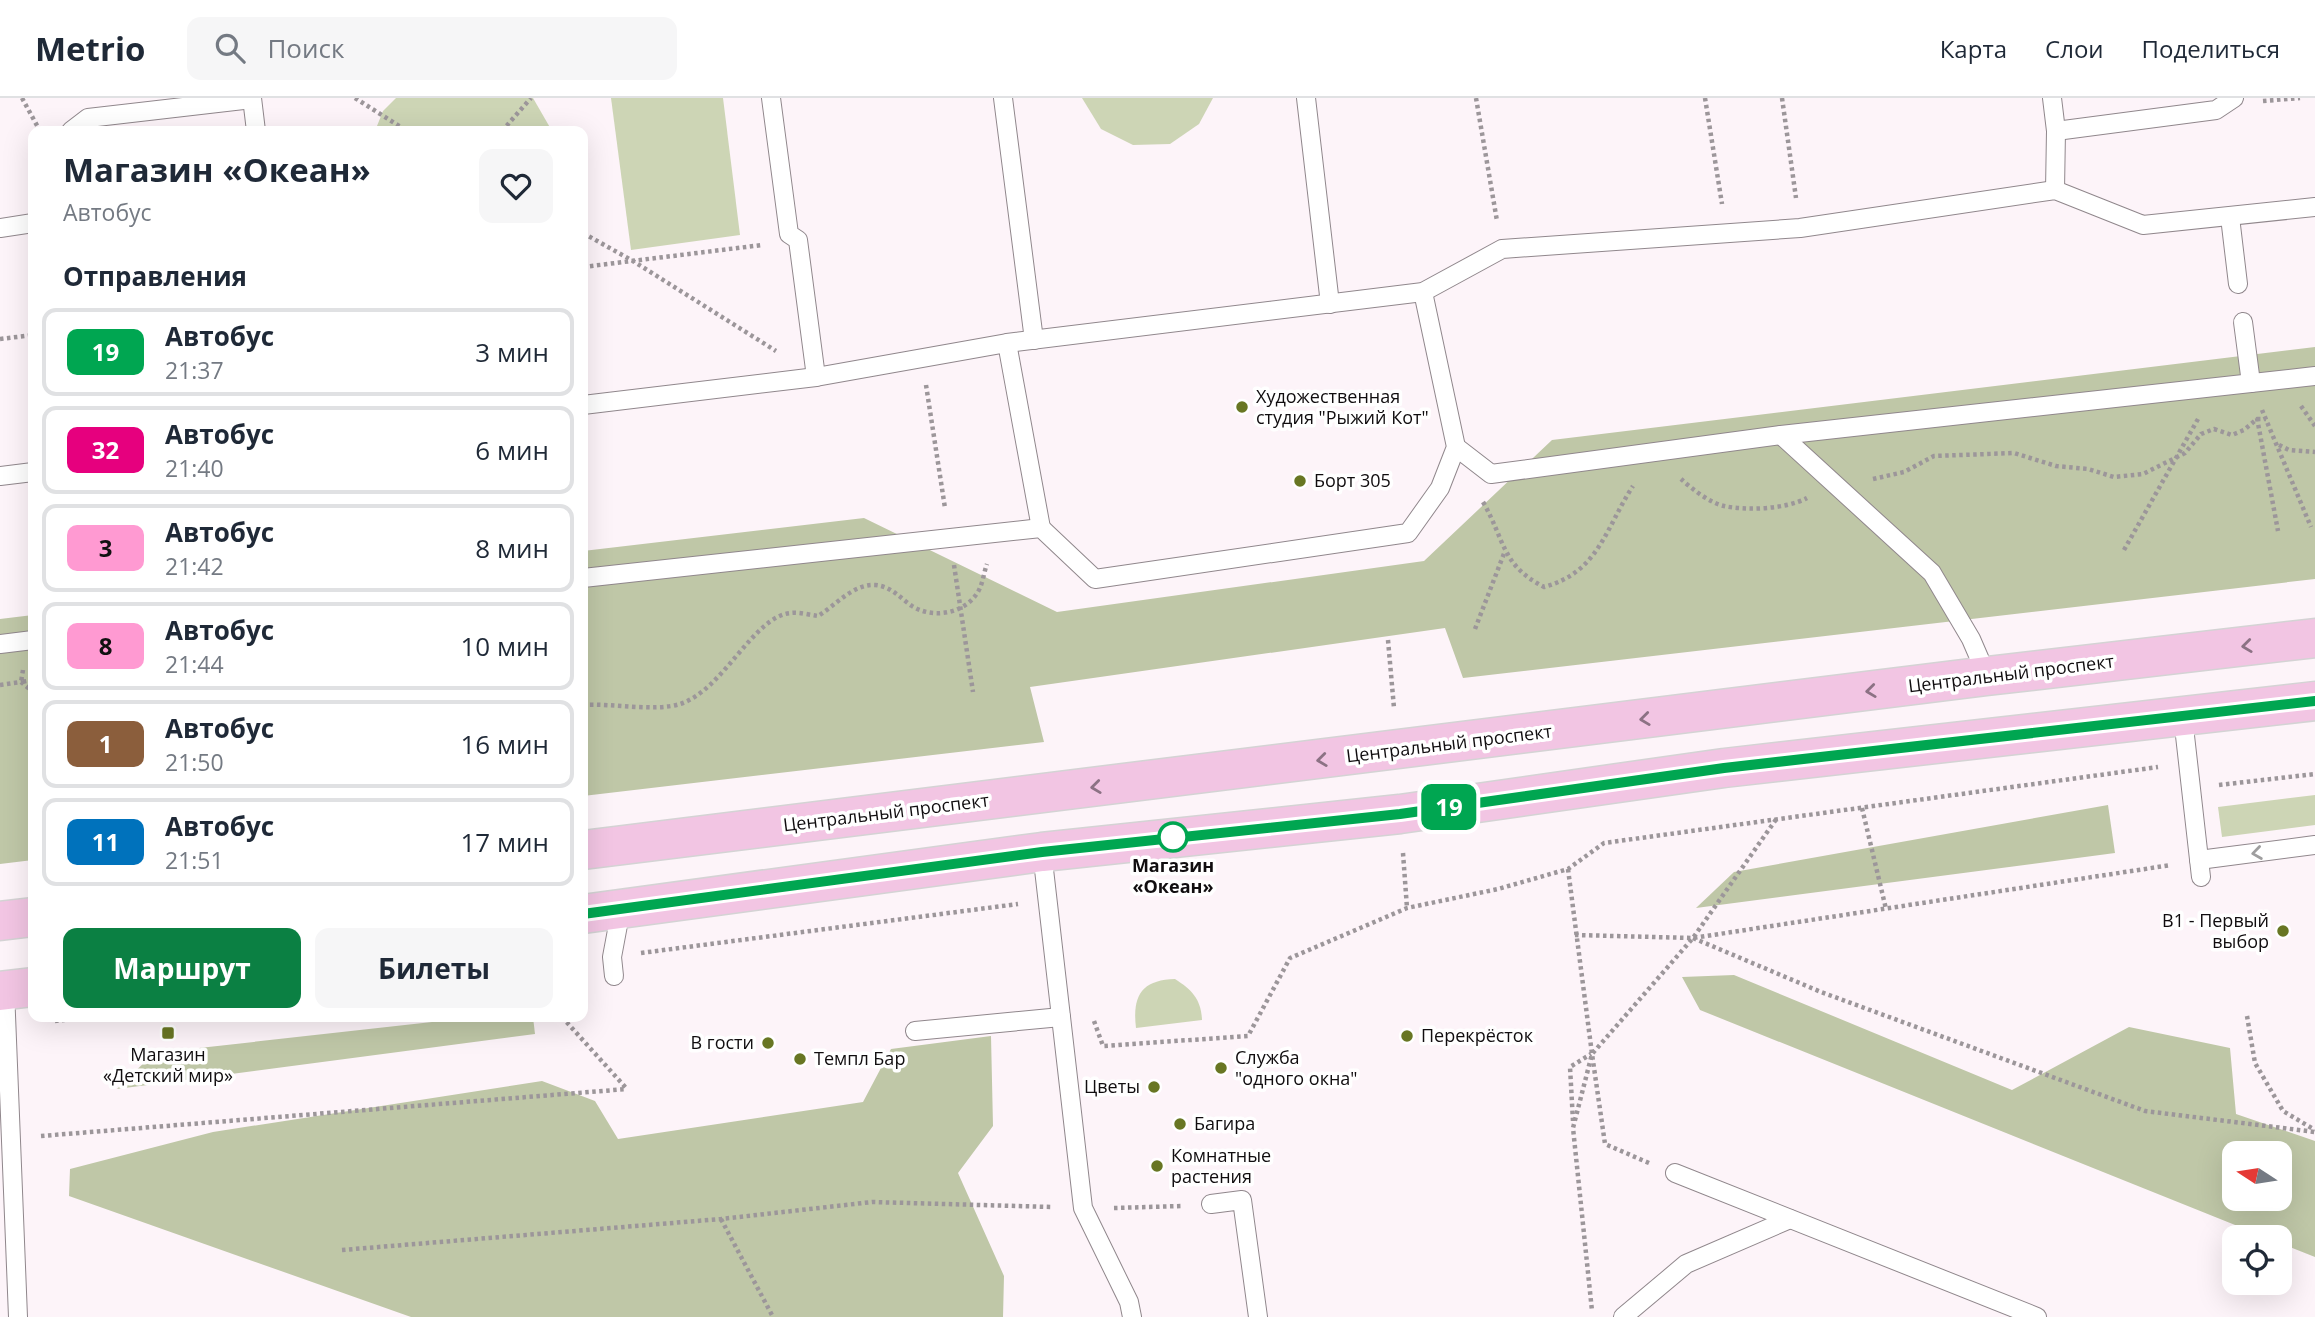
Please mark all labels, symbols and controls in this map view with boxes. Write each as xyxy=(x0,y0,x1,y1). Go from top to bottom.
search box xyxy=(187,17,677,80)
text: Metrio xyxy=(35,26,145,71)
icon: search xyxy=(211,29,249,67)
text: Поиск xyxy=(267,30,344,66)
text: Карта xyxy=(1940,32,2007,65)
text: Слои xyxy=(2045,32,2104,65)
text: Поделиться xyxy=(2142,32,2280,65)
text: Магазин «Океан» xyxy=(63,147,371,192)
button: heart xyxy=(479,149,553,223)
text: Автобус xyxy=(63,196,152,228)
text: Отправления xyxy=(63,258,247,294)
text: Автобус xyxy=(165,318,274,354)
text: 3 мин xyxy=(475,334,549,370)
text: 19 xyxy=(92,335,119,368)
text: 21:37 xyxy=(165,354,224,386)
place label: Художественная студия "Рыжий Кот" xyxy=(1256,384,1429,429)
marker: Художественная студия "Рыжий Кот" xyxy=(1234,399,1250,415)
text: Автобус xyxy=(165,416,274,452)
text: 6 мин xyxy=(475,432,549,468)
text: 32 xyxy=(92,433,119,466)
text: 21:40 xyxy=(165,452,224,484)
place label: Борт 305 xyxy=(1314,468,1391,492)
marker: Борт 305 xyxy=(1292,473,1308,489)
text: Автобус xyxy=(165,514,274,550)
text: 8 мин xyxy=(475,530,549,566)
text: 3 xyxy=(99,531,112,564)
text: 21:42 xyxy=(165,550,224,582)
text: Автобус xyxy=(165,612,274,648)
text: 10 мин xyxy=(460,628,549,664)
text: 8 xyxy=(99,629,112,662)
one-way arrow xyxy=(2241,639,2253,654)
text: 21:44 xyxy=(165,648,224,680)
street label: Центральный проспект xyxy=(1907,648,2116,698)
one-way arrow xyxy=(1865,683,1876,698)
text: Автобус xyxy=(165,710,274,746)
one-way arrow xyxy=(1639,712,1651,727)
street label: Центральный проспект xyxy=(1345,718,1554,768)
text: 16 мин xyxy=(460,726,549,762)
text: 1 xyxy=(99,727,112,760)
text: 21:50 xyxy=(165,746,224,778)
one-way arrow xyxy=(1316,752,1328,767)
one-way arrow xyxy=(1090,780,1102,795)
line badge: 19 xyxy=(1418,784,1480,830)
street label: Центральный проспект xyxy=(782,787,991,837)
text: 19 xyxy=(1435,790,1463,823)
text: Автобус xyxy=(165,808,274,844)
marker: Магазин «Океан» xyxy=(1158,822,1188,852)
text: 17 мин xyxy=(460,824,549,860)
text: 11 xyxy=(92,825,119,858)
text: 21:51 xyxy=(165,844,224,876)
one-way arrow xyxy=(2251,845,2263,860)
place label: Магазин «Океан» xyxy=(1132,853,1214,898)
place label: В1 - Первый выбор xyxy=(2162,908,2269,953)
marker: В1 - Первый выбор xyxy=(2275,923,2291,939)
button: Маршрут xyxy=(63,928,301,1008)
button: Билеты xyxy=(315,928,553,1008)
place label: Перекрёсток xyxy=(1421,1023,1534,1047)
marker: Магазин «Детский мир» xyxy=(160,1025,176,1041)
marker: Перекрёсток xyxy=(1399,1028,1415,1044)
place label: В гости xyxy=(691,1030,754,1054)
marker: В гости xyxy=(760,1035,776,1051)
place label: Магазин «Детский мир» xyxy=(103,1042,233,1087)
place label: Служба "одного окна" xyxy=(1235,1045,1358,1090)
place label: Темпл Бар xyxy=(814,1046,905,1070)
marker: Темпл Бар xyxy=(792,1051,808,1067)
marker: Служба "одного окна" xyxy=(1213,1060,1229,1076)
place label: Цветы xyxy=(1084,1074,1140,1098)
marker: Цветы xyxy=(1146,1079,1162,1095)
place label: Багира xyxy=(1194,1111,1255,1135)
marker: Багира xyxy=(1172,1116,1188,1132)
north arrow xyxy=(2222,1141,2292,1211)
map controls xyxy=(2222,1141,2292,1295)
place label: Комнатные растения xyxy=(1171,1143,1271,1188)
marker: Комнатные растения xyxy=(1149,1158,1165,1174)
button: locate xyxy=(2222,1225,2292,1295)

